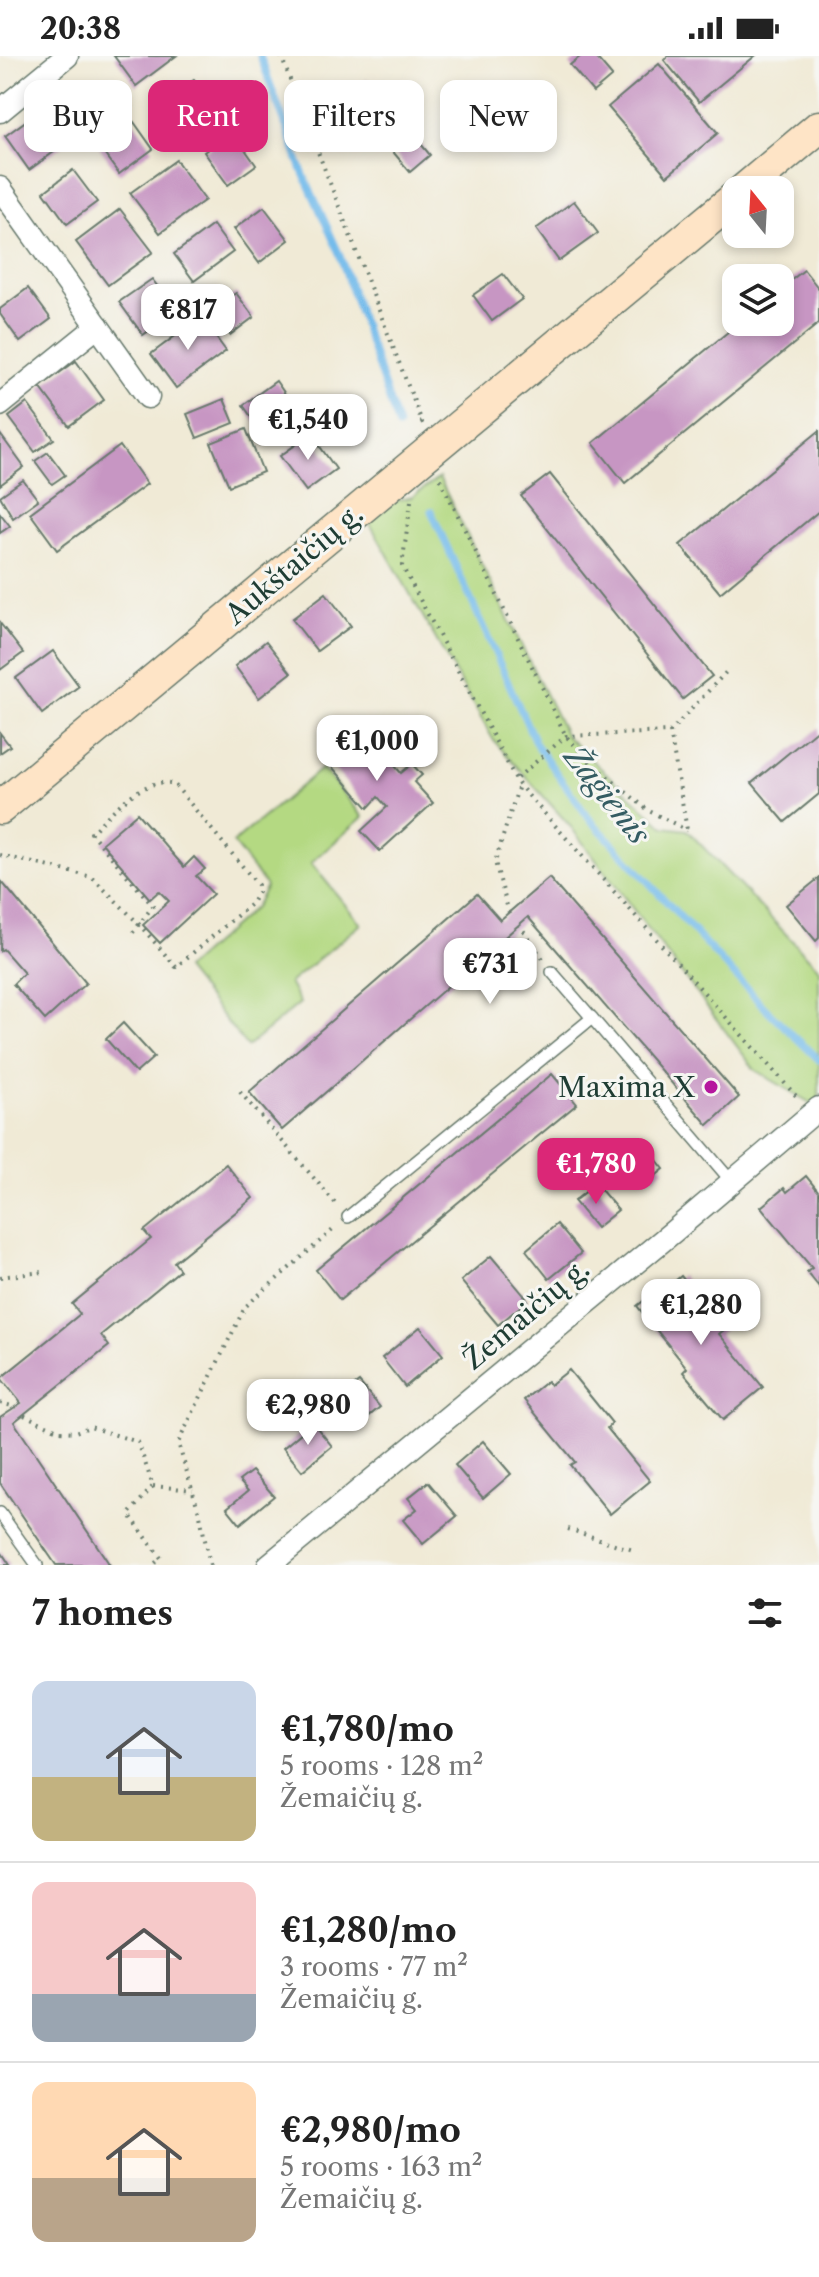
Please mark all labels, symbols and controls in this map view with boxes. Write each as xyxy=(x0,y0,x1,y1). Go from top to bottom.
text: 20:38 xyxy=(40,10,121,47)
chip: Buy xyxy=(24,80,132,152)
chip: Rent xyxy=(148,80,268,152)
chip: Filters xyxy=(284,80,424,152)
chip: New xyxy=(440,80,557,152)
north arrow xyxy=(722,176,794,248)
map controls xyxy=(722,176,794,336)
button: layers xyxy=(722,264,794,336)
pin: €817 xyxy=(141,284,235,352)
text: €817 xyxy=(159,294,217,326)
pin: €1,540 xyxy=(243,394,373,462)
text: €1,540 xyxy=(267,404,349,436)
street label: Aukštaičių g. xyxy=(218,497,370,632)
pin: €1,000 xyxy=(312,715,442,783)
text: €1,000 xyxy=(335,725,419,757)
water label: Žagienis xyxy=(555,737,659,853)
pin: €731 xyxy=(443,938,537,1006)
text: €731 xyxy=(462,948,518,980)
place label: Maxima X xyxy=(558,1070,696,1104)
marker: Maxima X xyxy=(702,1078,720,1096)
pin: €1,780 xyxy=(531,1138,661,1206)
text: €1,780 xyxy=(555,1148,637,1180)
street label: Žemaičių g. xyxy=(456,1252,596,1376)
pin: €1,280 xyxy=(636,1279,766,1347)
text: €1,280 xyxy=(659,1289,743,1321)
pin: €2,980 xyxy=(243,1379,373,1447)
text: €2,980 xyxy=(265,1389,351,1421)
icon: filters xyxy=(743,1591,787,1635)
text: 7 homes xyxy=(32,1592,173,1634)
text: €1,780/mo xyxy=(280,1708,454,1750)
icon: home xyxy=(96,1713,192,1809)
text: 5 rooms · 128 m² xyxy=(280,1750,483,1782)
text: Žemaičių g. xyxy=(280,1782,423,1814)
text: €1,280/mo xyxy=(280,1909,457,1951)
icon: home xyxy=(96,1914,192,2010)
text: 3 rooms · 77 m² xyxy=(280,1951,468,1983)
text: Žemaičių g. xyxy=(280,1983,423,2015)
text: €2,980/mo xyxy=(280,2109,461,2151)
icon: home xyxy=(96,2114,192,2210)
text: 5 rooms · 163 m² xyxy=(280,2151,482,2183)
text: Žemaičių g. xyxy=(280,2183,423,2215)

